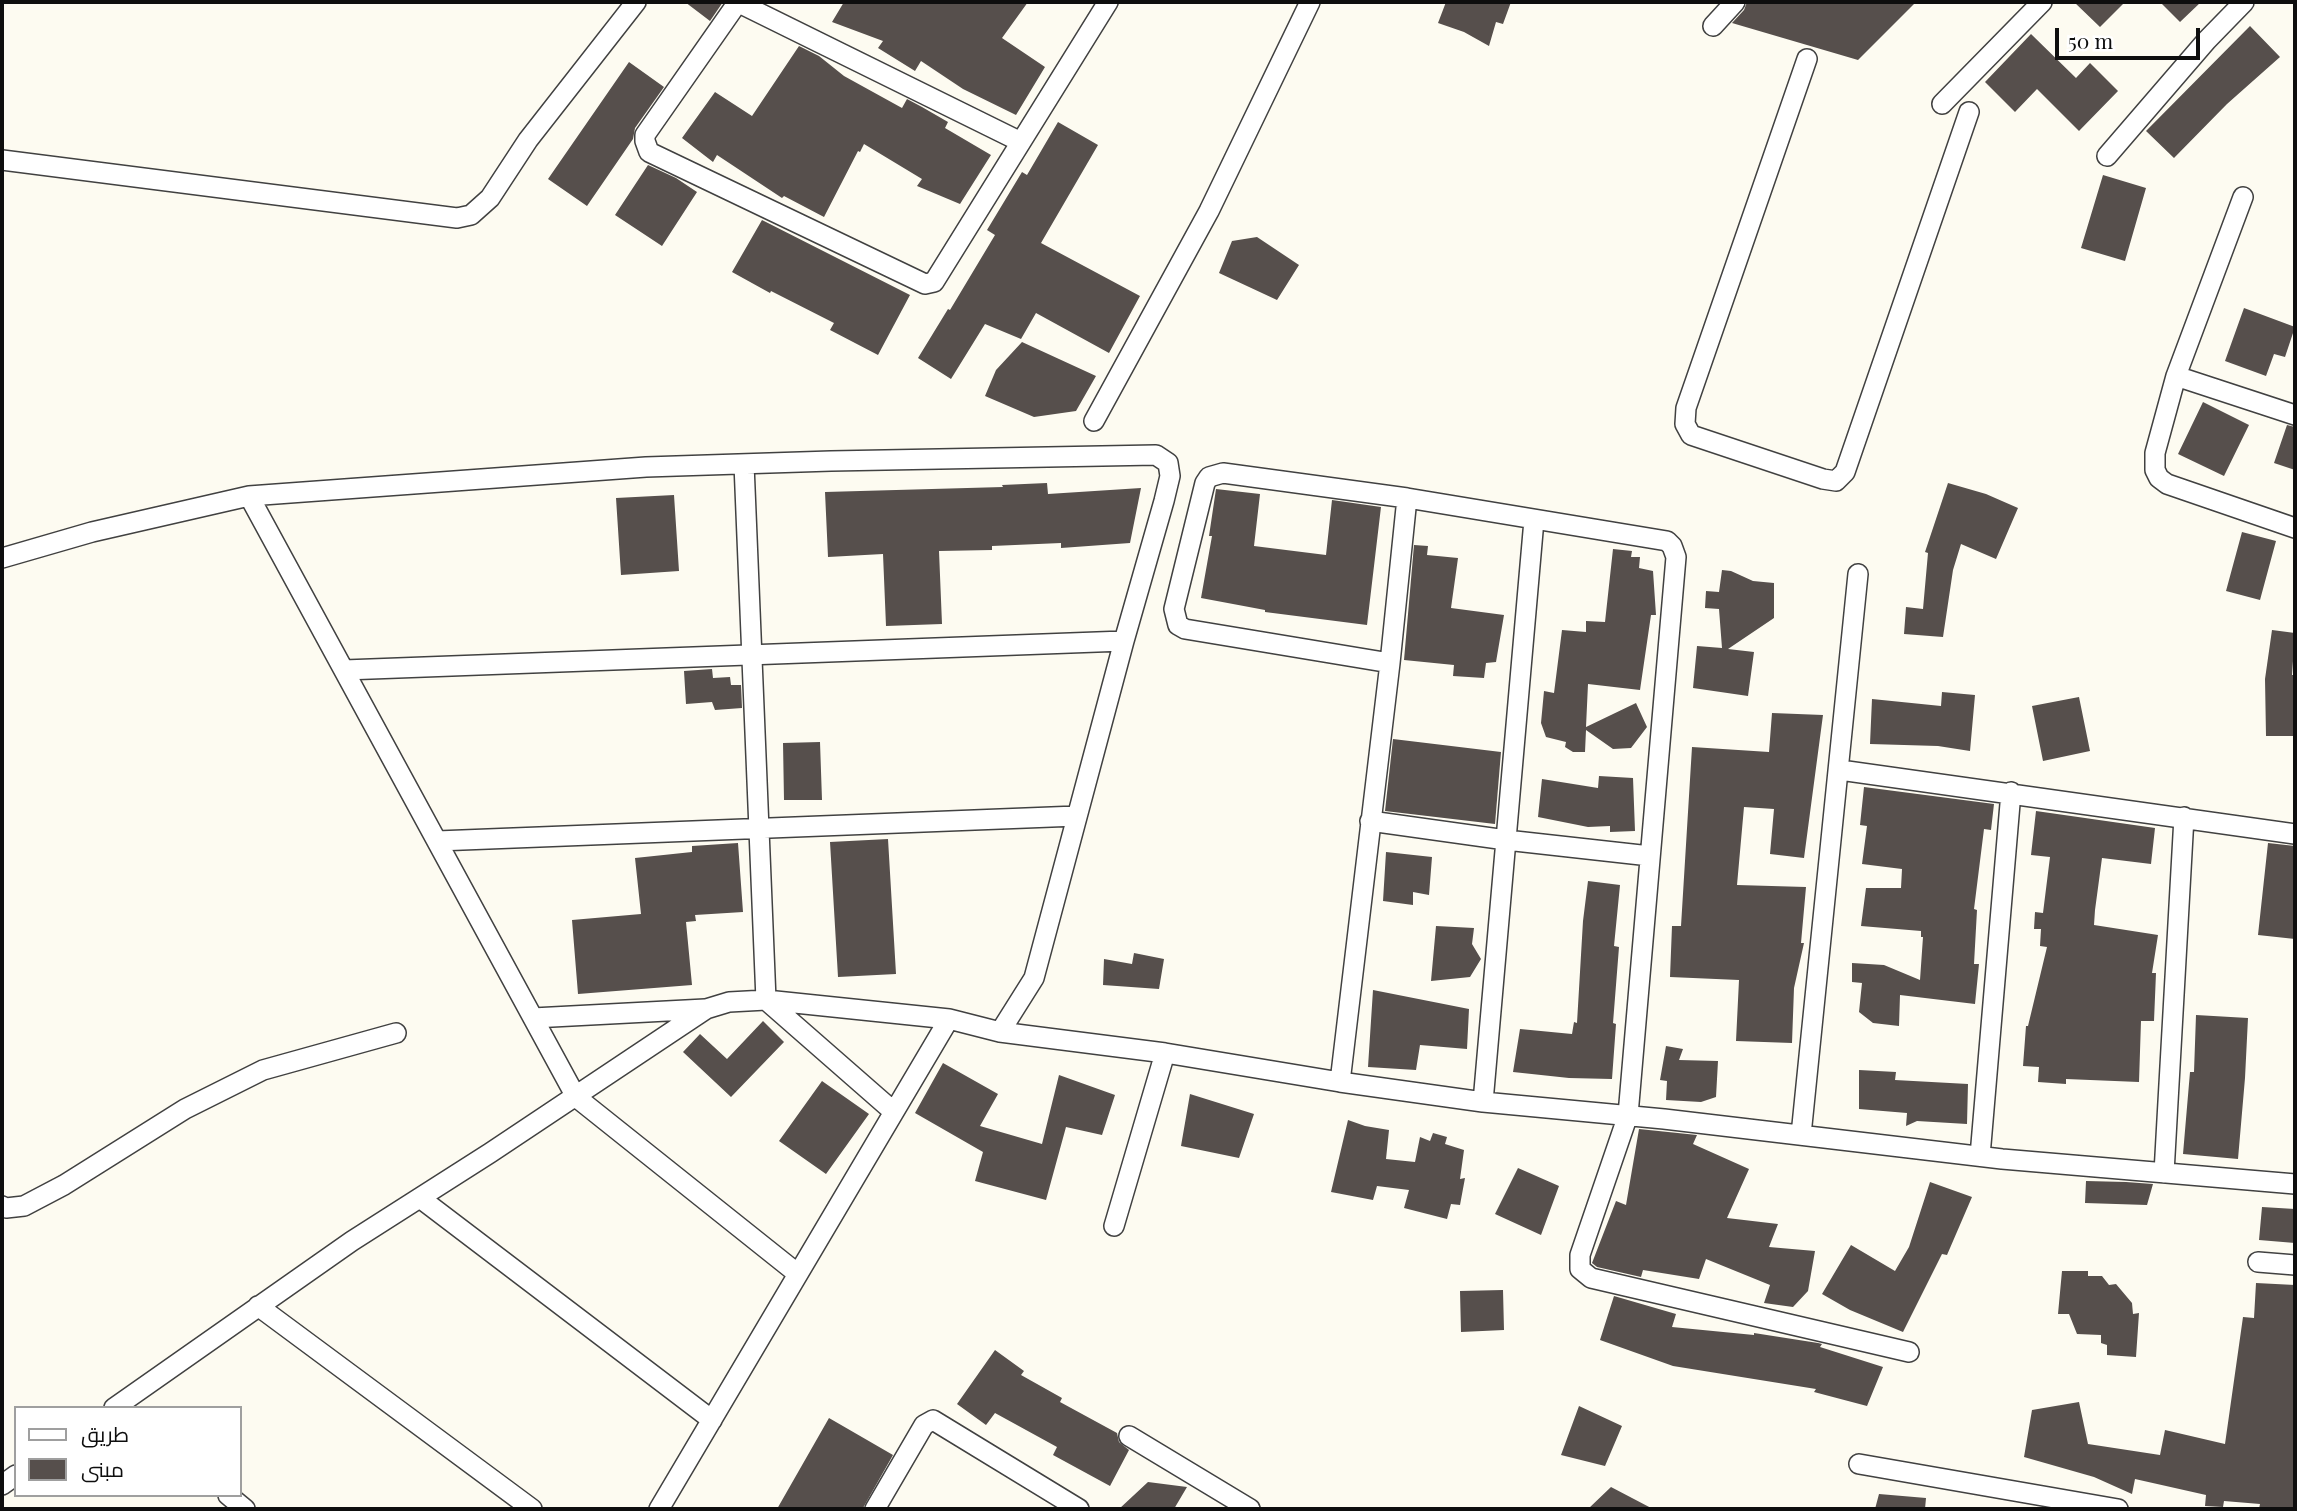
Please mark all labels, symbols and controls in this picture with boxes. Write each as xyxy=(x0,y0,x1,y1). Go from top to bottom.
scale bar xyxy=(2059,14,2204,58)
text: 50 m xyxy=(2068,26,2113,54)
legend xyxy=(14,1406,242,1497)
text: طريق xyxy=(81,1419,129,1447)
text: مبنى xyxy=(81,1454,124,1482)

